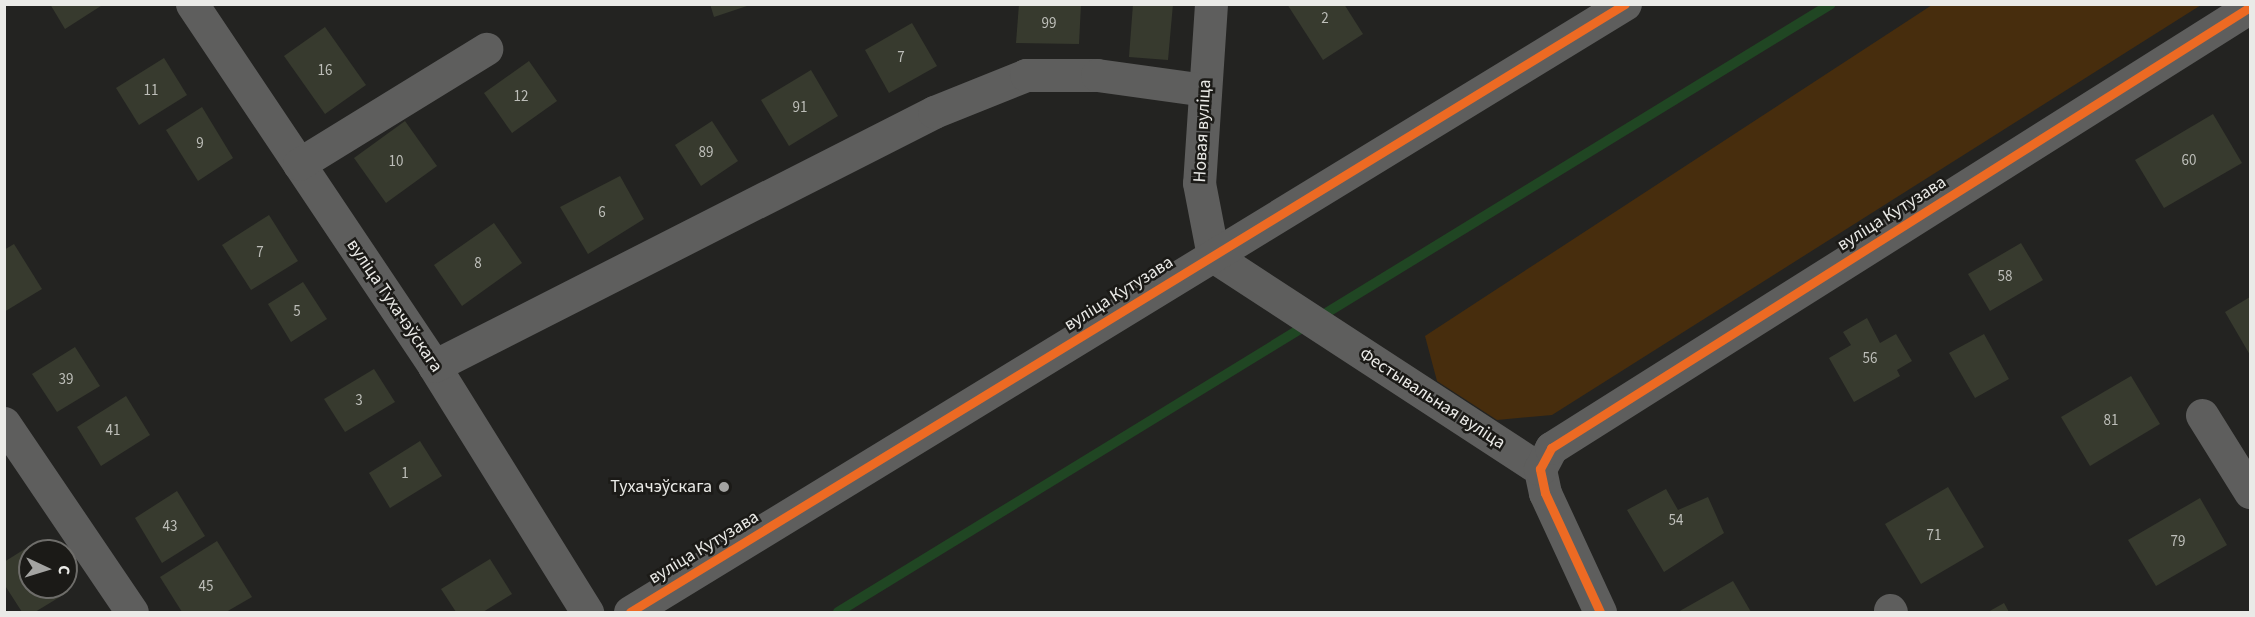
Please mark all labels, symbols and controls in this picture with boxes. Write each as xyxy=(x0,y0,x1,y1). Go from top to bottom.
house number: 2 xyxy=(1321,10,1329,28)
house number: 99 xyxy=(1042,15,1056,33)
house number: 7 xyxy=(897,49,905,67)
house number: 16 xyxy=(318,62,332,80)
street label: Новая вуліца xyxy=(1190,79,1216,183)
house number: 11 xyxy=(144,82,158,100)
house number: 12 xyxy=(514,88,528,106)
house number: 91 xyxy=(793,99,807,117)
house number: 9 xyxy=(196,135,204,153)
house number: 89 xyxy=(699,144,713,162)
house number: 60 xyxy=(2182,152,2196,170)
house number: 10 xyxy=(389,153,403,171)
street label: вуліца Кутузава xyxy=(1833,172,1951,256)
house number: 6 xyxy=(598,204,606,222)
street label: вуліца Тухачэўскага xyxy=(341,235,447,377)
house number: 7 xyxy=(256,244,264,262)
street label: вуліца Кутузава xyxy=(1060,252,1178,336)
house number: 8 xyxy=(474,255,482,273)
house number: 58 xyxy=(1998,268,2012,286)
house number: 5 xyxy=(293,303,301,321)
street label: Фестывальная вуліца xyxy=(1355,344,1509,454)
house number: 56 xyxy=(1863,350,1877,368)
house number: 39 xyxy=(59,371,73,389)
house number: 3 xyxy=(355,392,363,410)
house number: 81 xyxy=(2104,412,2118,430)
house number: 41 xyxy=(106,422,120,440)
house number: 1 xyxy=(401,465,409,483)
place label: Тухачэўскага xyxy=(610,476,712,498)
marker: Тухачэўскага xyxy=(717,480,731,494)
street label: вуліца Кутузава xyxy=(645,507,763,589)
house number: 54 xyxy=(1669,512,1683,530)
house number: 43 xyxy=(163,518,177,536)
house number: 71 xyxy=(1927,527,1941,545)
house number: 79 xyxy=(2171,533,2185,551)
north arrow xyxy=(18,539,78,599)
text: С xyxy=(53,565,75,576)
house number: 45 xyxy=(199,578,213,596)

